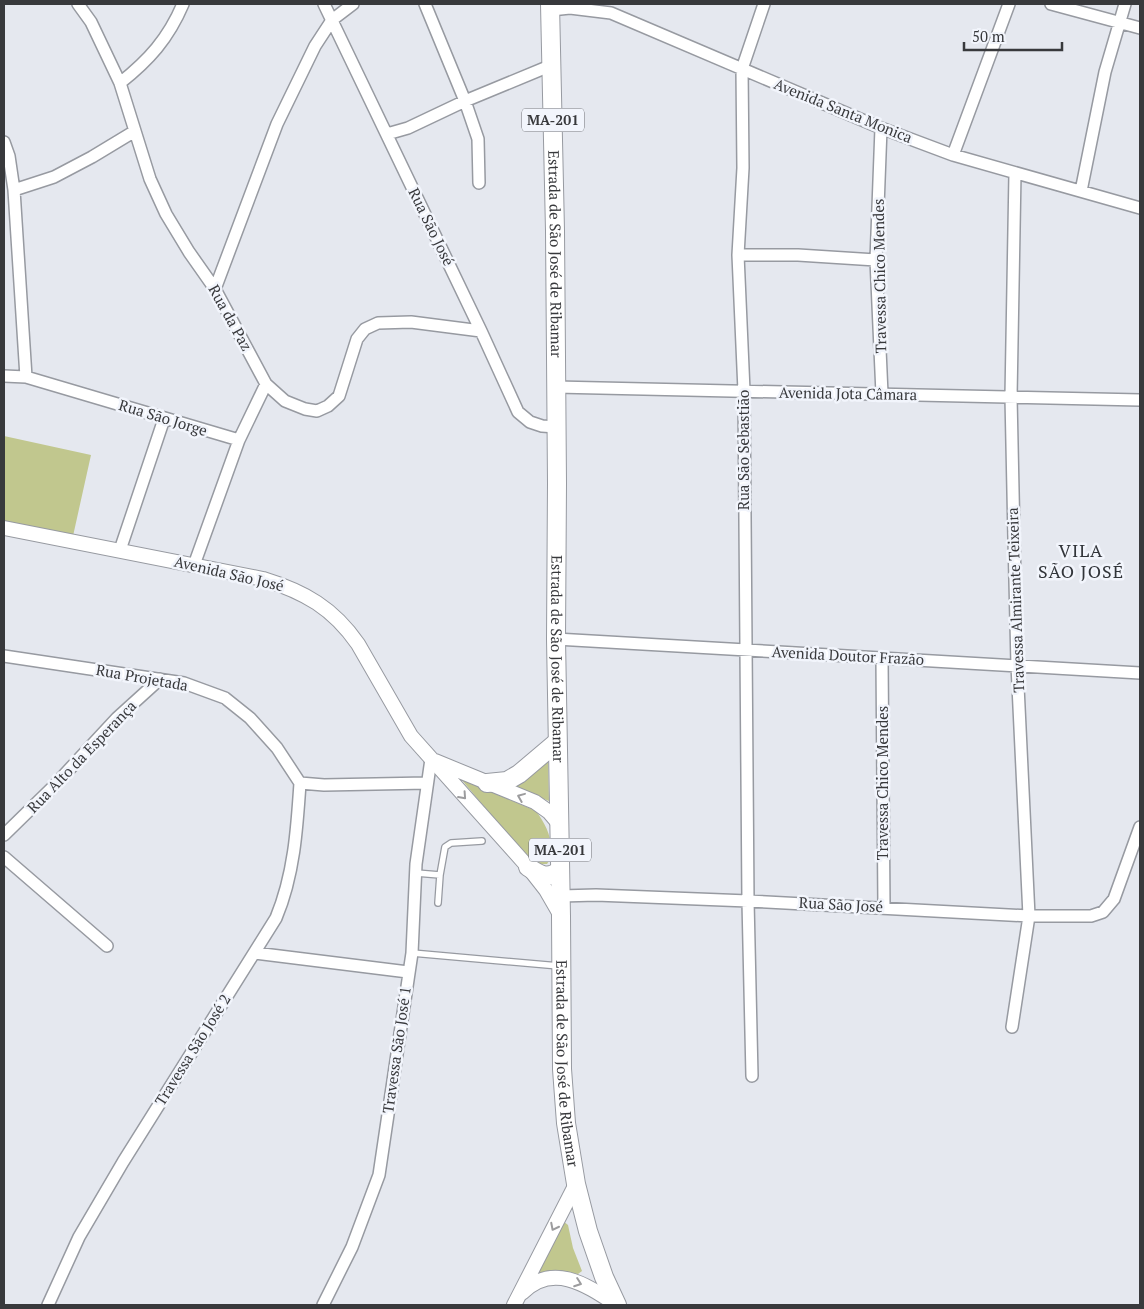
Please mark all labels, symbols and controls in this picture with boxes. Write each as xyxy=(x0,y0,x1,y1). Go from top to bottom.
scale bar xyxy=(964,20,1062,52)
text: 50 m xyxy=(972,26,1005,46)
street label: Avenida Santa Monica xyxy=(771,73,916,147)
road number: MA-201 xyxy=(522,108,584,132)
street label: Estrada de São José de Ribamar xyxy=(544,150,567,358)
street label: Rua São José xyxy=(404,184,459,269)
street label: Travessa Chico Mendes xyxy=(868,198,890,354)
street label: Rua da Paz xyxy=(204,281,257,354)
street label: Avenida Jota Câmara xyxy=(779,382,918,404)
street label: Rua São Sebastião xyxy=(733,390,753,510)
street label: Rua São Jorge xyxy=(117,394,210,440)
street label: Travessa Almirante Teixeira xyxy=(1002,507,1028,693)
district label: VILA SÃO JOSÉ xyxy=(1038,538,1124,583)
street label: Avenida São José xyxy=(172,551,286,595)
street label: Estrada de São José de Ribamar xyxy=(547,555,569,763)
street label: Avenida Doutor Frazão xyxy=(771,641,925,669)
street label: Rua Projetada xyxy=(95,659,190,695)
street label: Rua Alto da Esperança xyxy=(22,695,141,817)
street label: Travessa Chico Mendes xyxy=(872,706,892,860)
one-way arrow xyxy=(458,790,467,799)
one-way arrow xyxy=(517,793,526,803)
road number: MA-201 xyxy=(529,838,591,862)
street label: Rua São José xyxy=(798,892,884,916)
street label: Estrada de São José de Ribamar xyxy=(552,960,584,1169)
street label: Travessa São José 1 xyxy=(377,985,415,1115)
street label: Travessa São José 2 xyxy=(150,990,235,1109)
one-way arrow xyxy=(550,1222,560,1231)
one-way arrow xyxy=(573,1277,581,1287)

